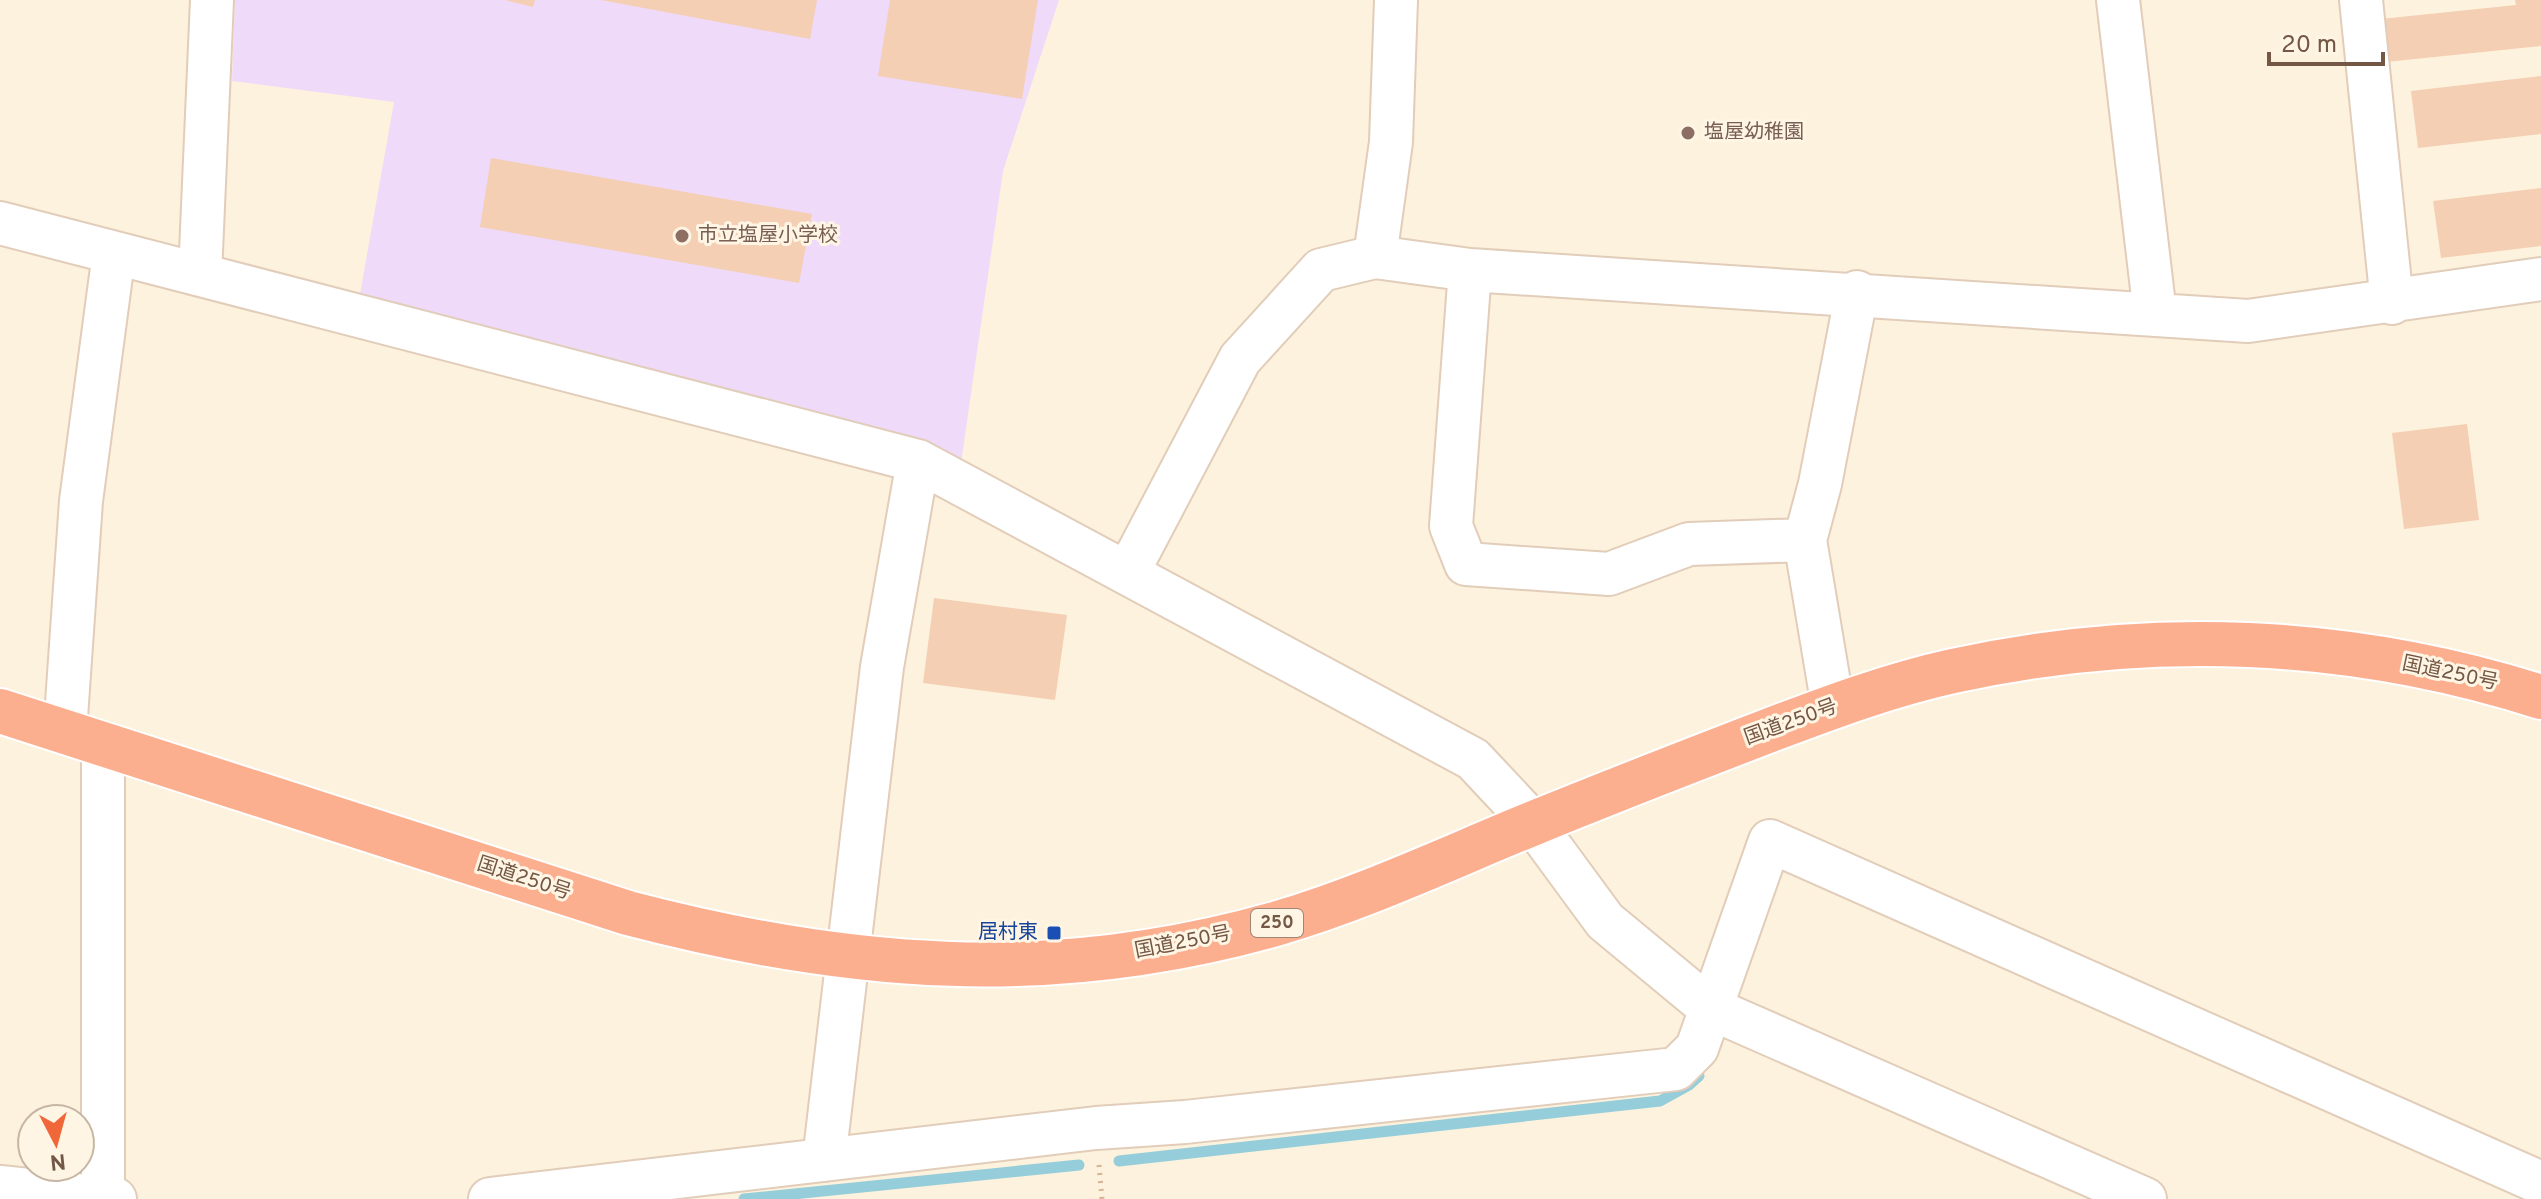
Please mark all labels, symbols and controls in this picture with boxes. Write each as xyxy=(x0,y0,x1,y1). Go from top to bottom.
scale bar xyxy=(2269,16,2383,66)
text: 20 m xyxy=(2281,31,2337,61)
place label: 塩屋幼稚園 xyxy=(1704,120,1804,146)
marker: 塩屋幼稚園 xyxy=(1679,124,1697,142)
place label: 市立塩屋小学校 xyxy=(698,223,838,249)
marker: 市立塩屋小学校 xyxy=(673,227,691,245)
street label: 国道250号 xyxy=(2400,651,2500,697)
street label: 国道250号 xyxy=(1741,694,1841,752)
street label: 国道250号 xyxy=(474,852,574,906)
road number: 250 xyxy=(1251,909,1303,937)
place label: 居村東 xyxy=(978,920,1038,946)
street label: 国道250号 xyxy=(1133,921,1233,965)
marker: 居村東 xyxy=(1045,924,1063,942)
north arrow xyxy=(16,1103,96,1183)
text: N xyxy=(49,1146,67,1175)

